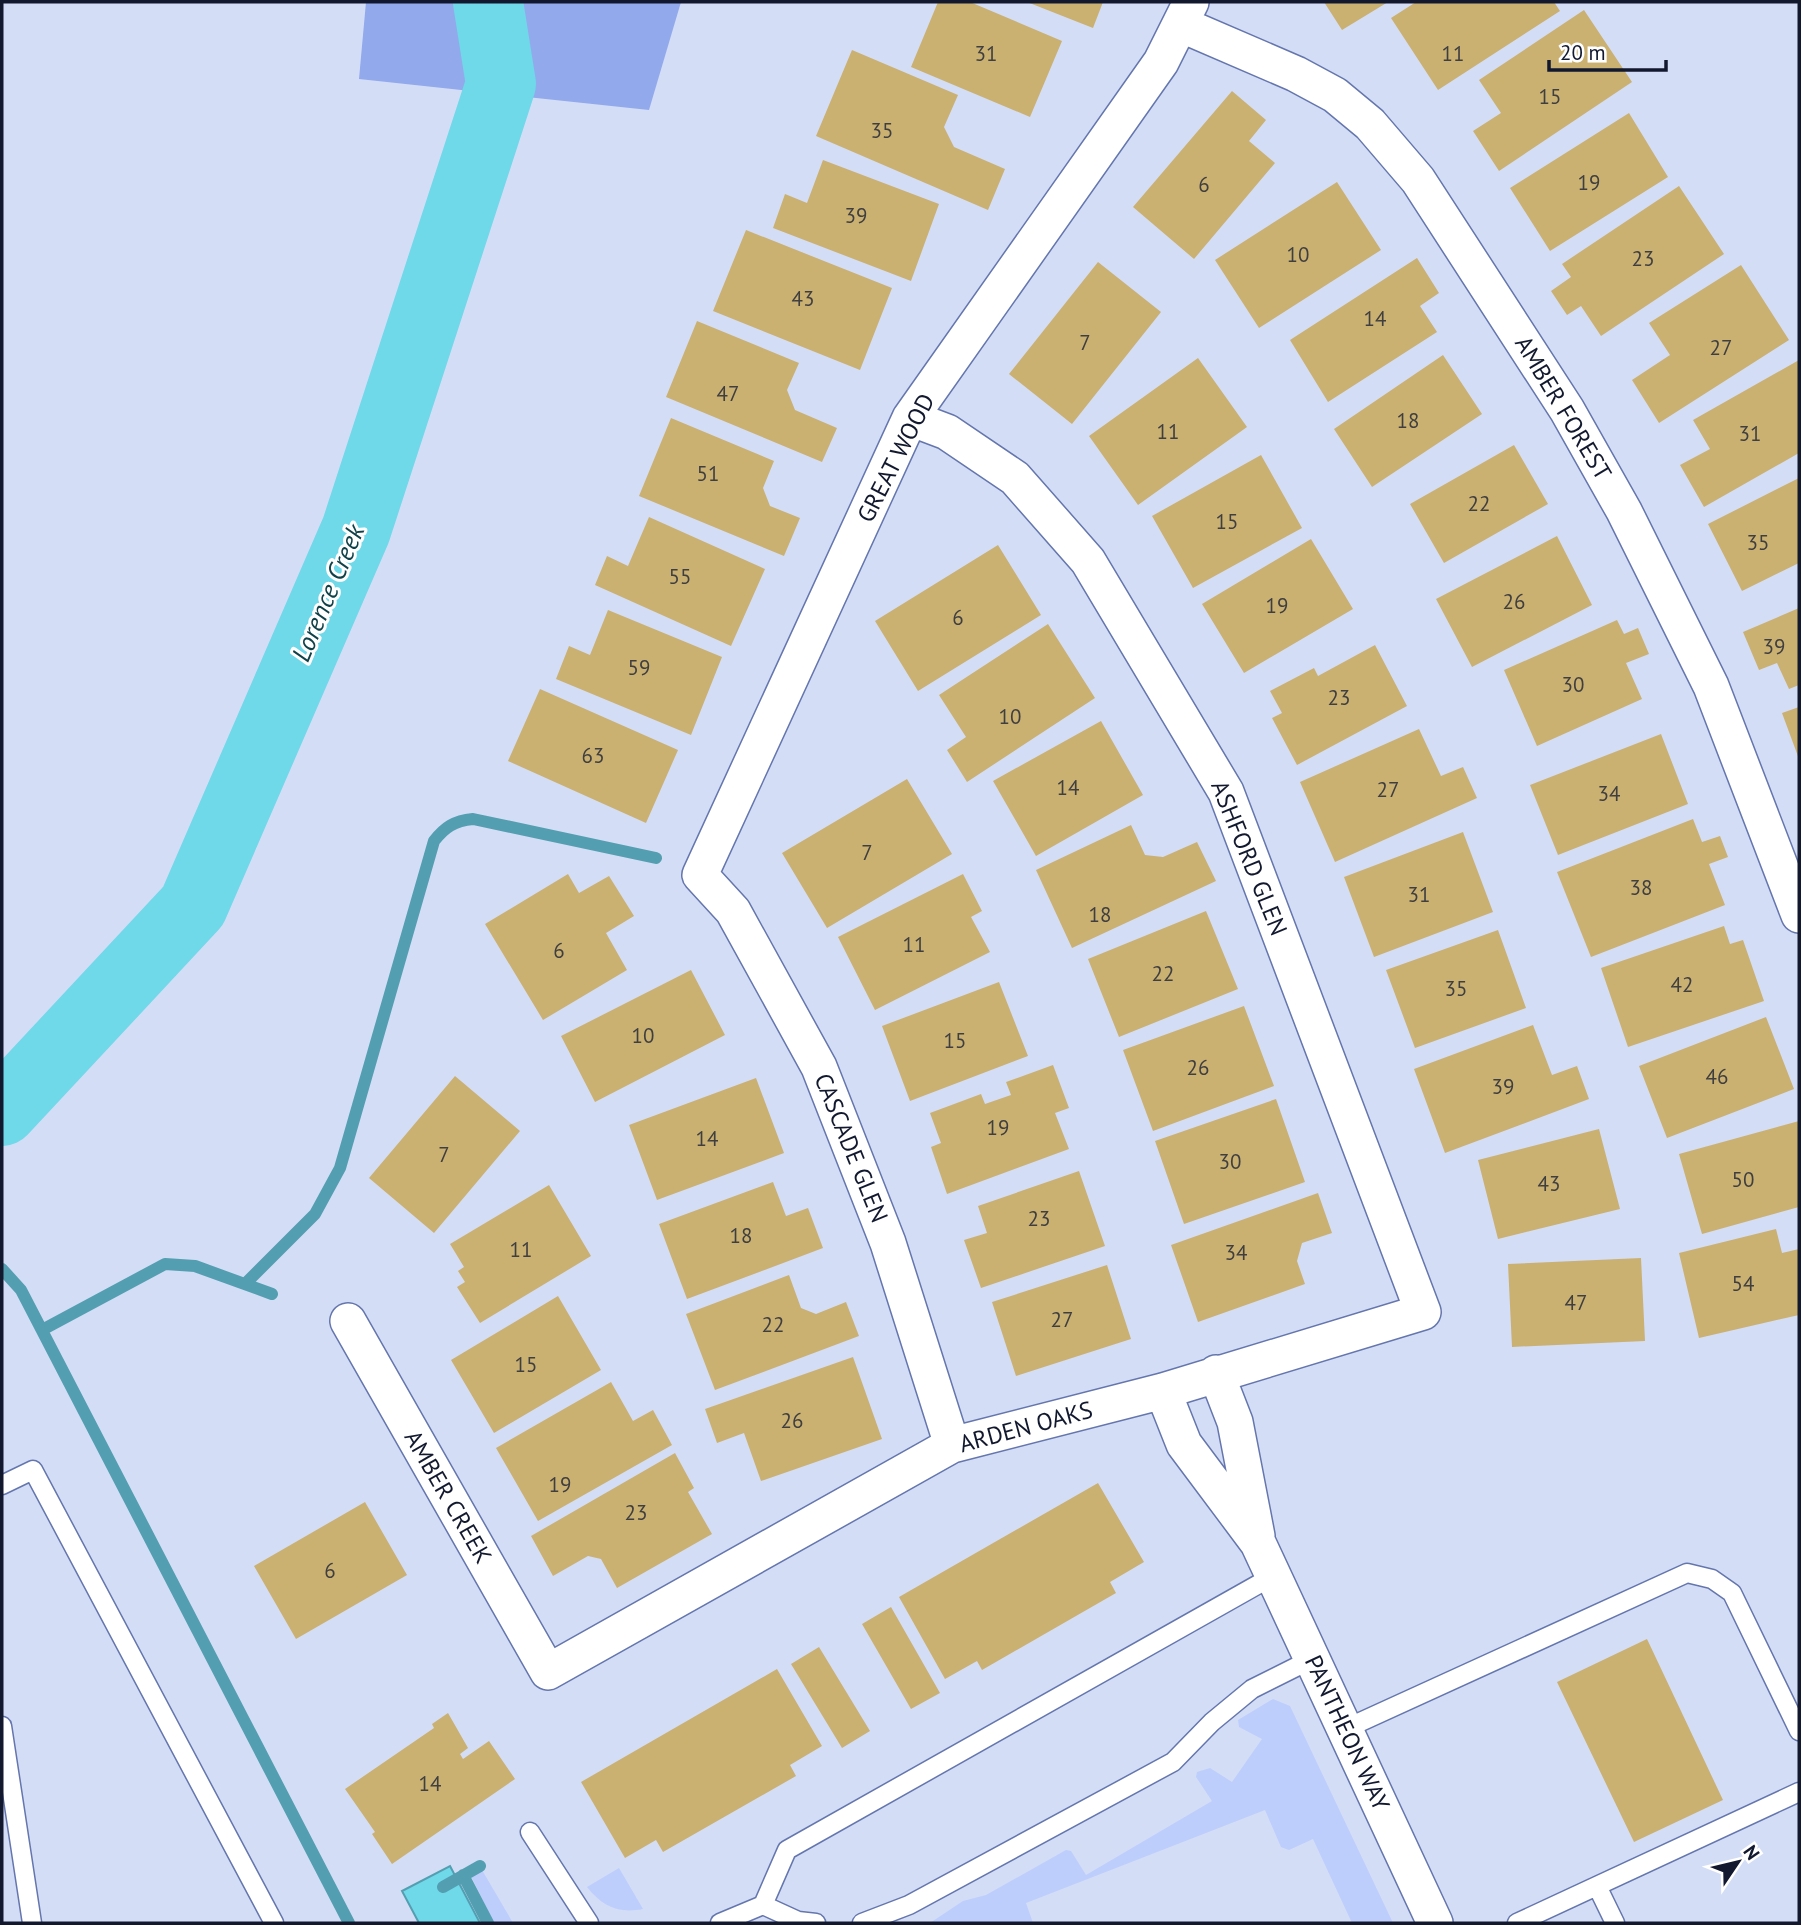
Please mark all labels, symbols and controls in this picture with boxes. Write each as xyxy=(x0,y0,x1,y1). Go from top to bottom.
scale bar xyxy=(1549,28,1666,72)
text: 20 m xyxy=(1560,39,1606,66)
house number: 31 xyxy=(975,40,997,67)
house number: 11 xyxy=(1442,40,1464,67)
house number: 15 xyxy=(1539,83,1561,110)
house number: 35 xyxy=(871,117,893,144)
house number: 19 xyxy=(1578,169,1600,196)
house number: 6 xyxy=(1198,171,1210,198)
house number: 39 xyxy=(845,202,867,229)
house number: 10 xyxy=(1287,241,1309,268)
house number: 23 xyxy=(1632,245,1654,272)
house number: 43 xyxy=(792,285,814,312)
house number: 14 xyxy=(1364,305,1386,332)
house number: 7 xyxy=(1079,329,1091,356)
street label: AMBER FOREST xyxy=(1508,330,1619,485)
house number: 27 xyxy=(1710,334,1732,361)
house number: 47 xyxy=(717,380,739,407)
street label: GREAT WOOD xyxy=(850,388,941,527)
house number: 18 xyxy=(1397,407,1419,434)
house number: 11 xyxy=(1157,418,1179,445)
house number: 31 xyxy=(1739,420,1761,447)
house number: 51 xyxy=(697,460,719,487)
house number: 22 xyxy=(1468,490,1490,517)
house number: 15 xyxy=(1216,508,1238,535)
water label: Lorence Creek xyxy=(284,518,372,666)
house number: 35 xyxy=(1747,529,1769,556)
house number: 55 xyxy=(669,563,691,590)
house number: 26 xyxy=(1503,588,1525,615)
house number: 19 xyxy=(1266,592,1288,619)
house number: 6 xyxy=(952,604,964,631)
house number: 39 xyxy=(1763,633,1785,660)
house number: 59 xyxy=(628,654,650,681)
house number: 30 xyxy=(1562,671,1584,698)
house number: 23 xyxy=(1328,684,1350,711)
house number: 10 xyxy=(999,703,1021,730)
house number: 63 xyxy=(582,742,604,769)
house number: 14 xyxy=(1057,774,1079,801)
street label: ASHFORD GLEN xyxy=(1204,776,1295,940)
house number: 27 xyxy=(1377,776,1399,803)
house number: 34 xyxy=(1598,780,1620,807)
house number: 7 xyxy=(861,839,873,866)
house number: 38 xyxy=(1630,874,1652,901)
house number: 31 xyxy=(1408,881,1430,908)
house number: 18 xyxy=(1089,901,1111,928)
house number: 11 xyxy=(903,931,925,958)
house number: 6 xyxy=(553,937,565,964)
house number: 22 xyxy=(1152,960,1174,987)
house number: 42 xyxy=(1671,971,1693,998)
house number: 35 xyxy=(1445,975,1467,1002)
house number: 10 xyxy=(632,1022,654,1049)
house number: 15 xyxy=(944,1027,966,1054)
house number: 26 xyxy=(1187,1054,1209,1081)
house number: 46 xyxy=(1706,1063,1728,1090)
street label: CASCADE GLEN xyxy=(808,1069,895,1227)
house number: 39 xyxy=(1492,1073,1514,1100)
house number: 19 xyxy=(987,1114,1009,1141)
house number: 14 xyxy=(696,1125,718,1152)
house number: 7 xyxy=(438,1141,450,1168)
house number: 30 xyxy=(1219,1148,1241,1175)
house number: 50 xyxy=(1732,1166,1754,1193)
house number: 43 xyxy=(1538,1170,1560,1197)
house number: 23 xyxy=(1028,1205,1050,1232)
house number: 18 xyxy=(730,1222,752,1249)
house number: 11 xyxy=(510,1236,532,1263)
house number: 34 xyxy=(1225,1239,1247,1266)
house number: 54 xyxy=(1732,1270,1754,1297)
house number: 47 xyxy=(1565,1289,1587,1316)
house number: 27 xyxy=(1051,1306,1073,1333)
house number: 22 xyxy=(762,1311,784,1338)
house number: 15 xyxy=(515,1351,537,1378)
street label: ARDEN OAKS xyxy=(956,1394,1096,1459)
house number: 26 xyxy=(781,1407,803,1434)
street label: AMBER CREEK xyxy=(398,1425,499,1569)
house number: 19 xyxy=(549,1471,571,1498)
house number: 23 xyxy=(625,1499,647,1526)
house number: 6 xyxy=(324,1557,336,1584)
street label: PANTHEON WAY xyxy=(1298,1650,1397,1816)
house number: 14 xyxy=(419,1770,441,1797)
north arrow xyxy=(1703,1827,1773,1897)
text: N xyxy=(1739,1840,1765,1864)

